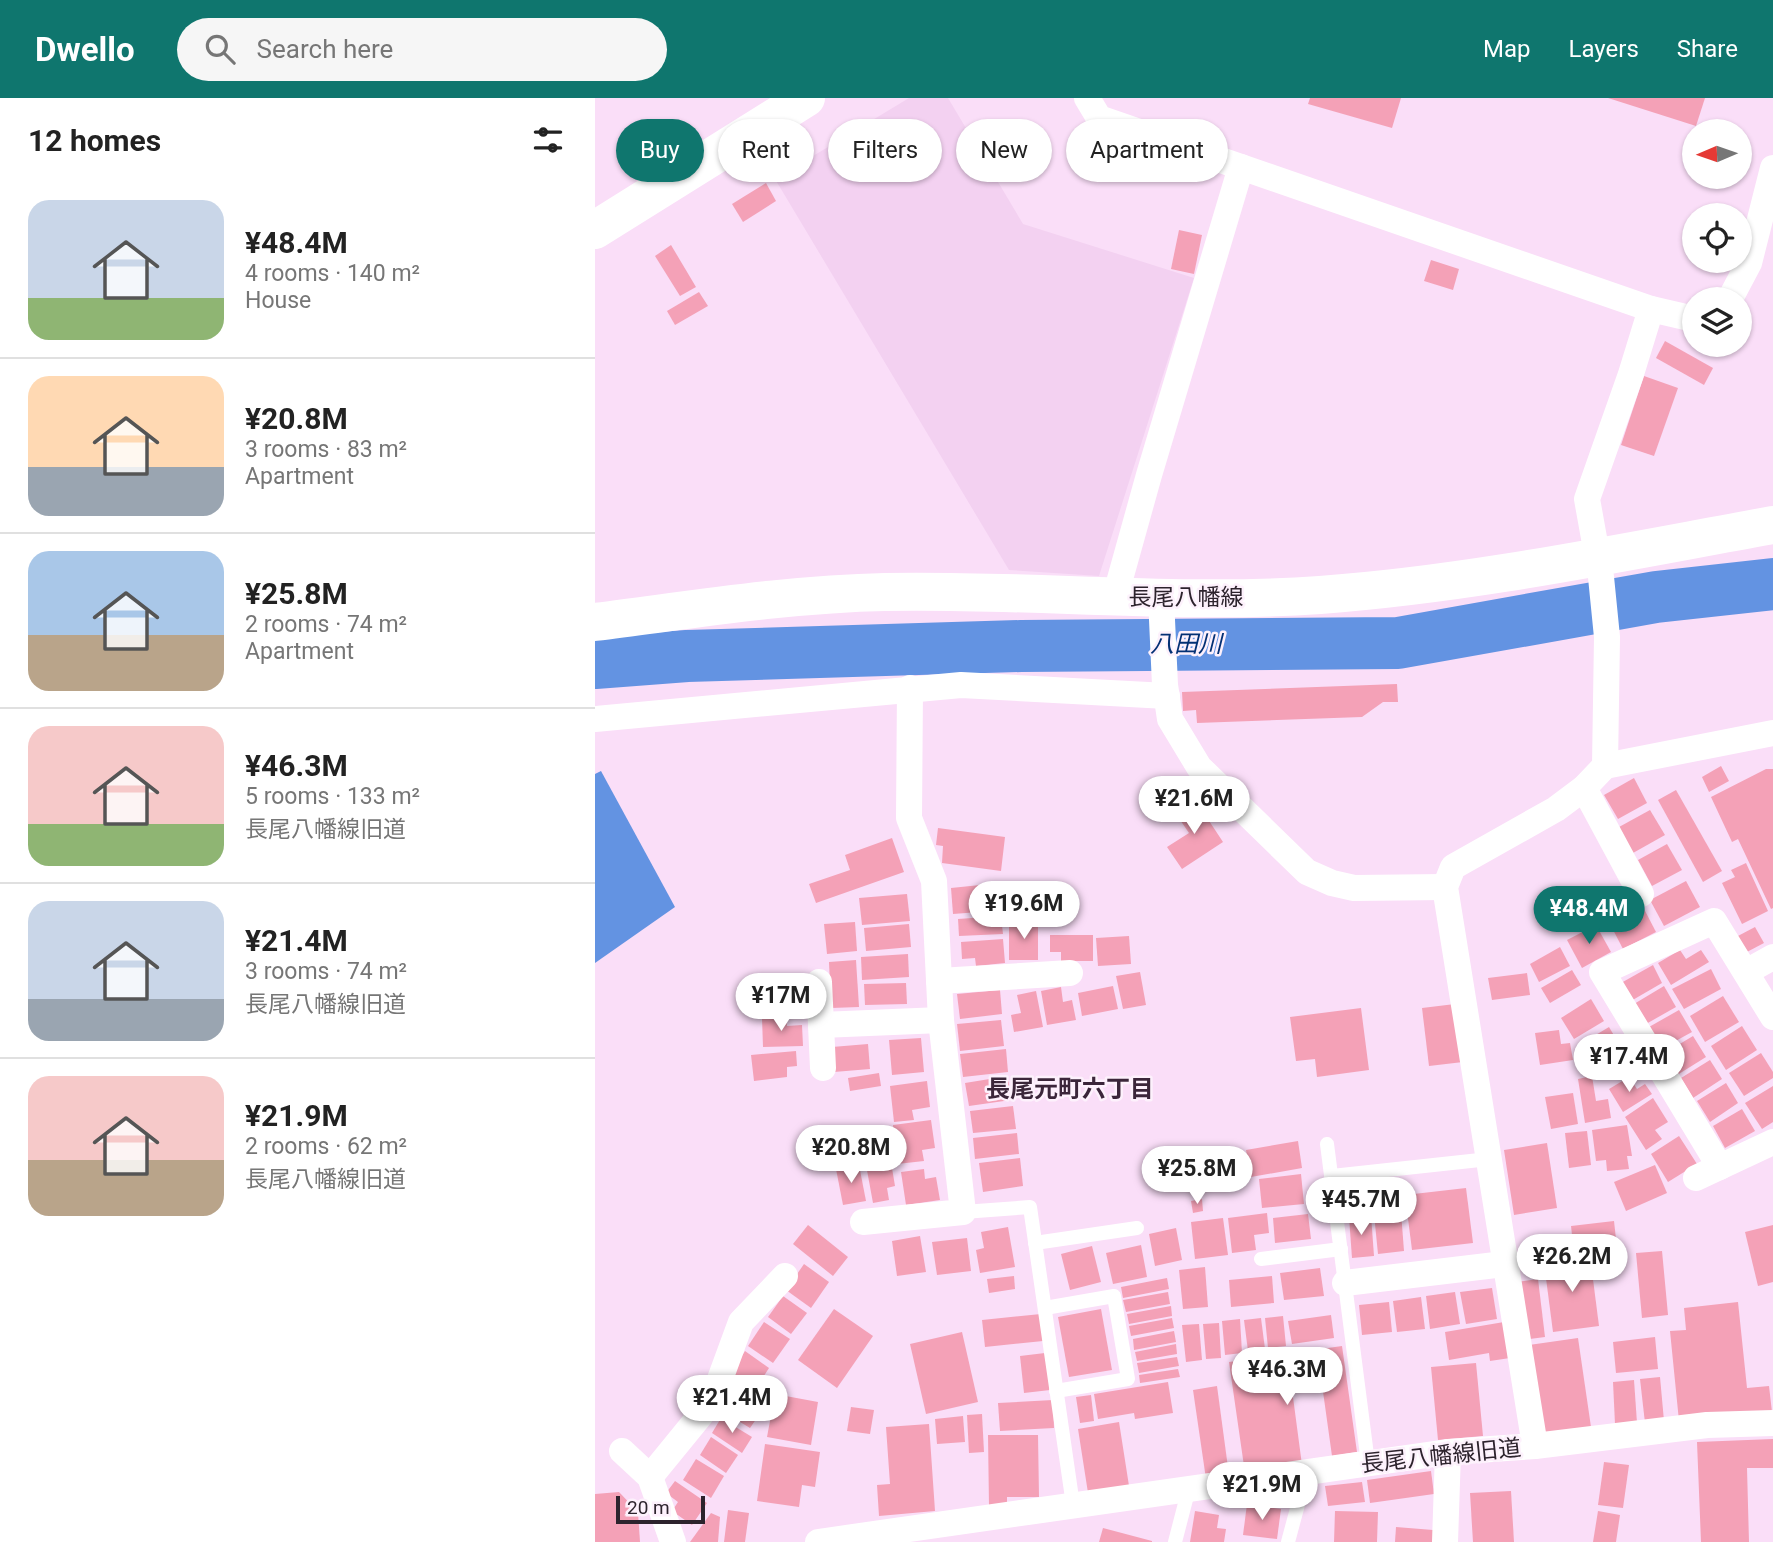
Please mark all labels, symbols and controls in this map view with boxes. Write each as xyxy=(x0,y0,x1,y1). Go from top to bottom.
search box xyxy=(177,18,667,81)
text: Dwello xyxy=(35,30,135,69)
icon: search xyxy=(201,30,239,68)
text: Search here xyxy=(257,34,393,64)
text: Map xyxy=(1483,35,1531,63)
text: Layers xyxy=(1569,35,1639,63)
text: Share xyxy=(1677,35,1738,63)
chip: Buy xyxy=(616,119,704,182)
chip: Rent xyxy=(718,119,814,182)
chip: Filters xyxy=(828,119,942,182)
chip: New xyxy=(956,119,1052,182)
chip: Apartment xyxy=(1066,119,1228,182)
north arrow xyxy=(1682,119,1752,189)
map controls xyxy=(1682,119,1752,357)
icon: filters xyxy=(529,121,567,159)
text: 12 homes xyxy=(28,123,161,158)
button: locate xyxy=(1682,203,1752,273)
text: ¥48.4M xyxy=(245,225,348,260)
icon: home xyxy=(84,228,168,312)
text: 4 rooms · 140 m² xyxy=(245,260,420,287)
text: House xyxy=(245,287,311,314)
button: layers xyxy=(1682,287,1752,357)
text: ¥20.8M xyxy=(245,401,348,436)
icon: home xyxy=(84,404,168,488)
text: 3 rooms · 83 m² xyxy=(245,436,407,463)
text: Apartment xyxy=(245,463,354,490)
text: ¥25.8M xyxy=(245,576,348,611)
icon: home xyxy=(84,579,168,663)
street label: 長尾八幡線 xyxy=(1129,584,1244,611)
text: 2 rooms · 74 m² xyxy=(245,611,407,638)
water label: 八田川 xyxy=(1150,630,1225,658)
text: Apartment xyxy=(245,638,354,665)
text: ¥46.3M xyxy=(245,748,348,783)
icon: home xyxy=(84,754,168,838)
pin: ¥21.6M xyxy=(1137,776,1251,836)
text: 5 rooms · 133 m² xyxy=(245,783,420,810)
text: ¥21.6M xyxy=(1155,785,1233,812)
text: 長尾八幡線旧道 xyxy=(245,816,406,843)
pin: ¥19.6M xyxy=(967,882,1081,941)
pin: ¥48.4M xyxy=(1532,886,1646,946)
text: ¥19.6M xyxy=(985,890,1063,917)
text: ¥48.4M xyxy=(1550,895,1628,922)
text: ¥21.4M xyxy=(245,923,348,958)
icon: home xyxy=(84,929,168,1013)
text: 3 rooms · 74 m² xyxy=(245,958,407,985)
pin: ¥17M xyxy=(740,974,822,1033)
text: ¥17M xyxy=(752,982,810,1009)
text: 長尾八幡線旧道 xyxy=(245,991,406,1018)
pin: ¥17.4M xyxy=(1572,1034,1686,1094)
text: ¥17.4M xyxy=(1590,1043,1668,1070)
district label: 長尾元町六丁目 xyxy=(986,1075,1154,1103)
text: ¥21.9M xyxy=(245,1098,348,1133)
icon: home xyxy=(84,1104,168,1188)
pin: ¥20.8M xyxy=(794,1126,908,1185)
text: 2 rooms · 62 m² xyxy=(245,1133,407,1160)
text: ¥20.8M xyxy=(812,1134,890,1161)
pin: ¥25.8M xyxy=(1140,1146,1254,1206)
text: ¥25.8M xyxy=(1158,1155,1236,1182)
text: 長尾八幡線旧道 xyxy=(245,1166,406,1193)
pin: ¥45.7M xyxy=(1304,1178,1418,1237)
text: ¥45.7M xyxy=(1322,1186,1400,1213)
pin: ¥26.2M xyxy=(1515,1234,1629,1294)
text: ¥26.2M xyxy=(1533,1243,1611,1270)
pin: ¥46.3M xyxy=(1230,1348,1344,1407)
text: ¥46.3M xyxy=(1248,1356,1326,1383)
pin: ¥21.4M xyxy=(675,1376,789,1435)
text: ¥21.4M xyxy=(693,1384,771,1411)
street label: 長尾八幡線旧道 xyxy=(1360,1434,1522,1478)
pin: ¥21.9M xyxy=(1205,1462,1319,1522)
text: ¥21.9M xyxy=(1223,1471,1301,1498)
scale bar xyxy=(616,1493,705,1525)
text: 20 m xyxy=(627,1496,670,1519)

